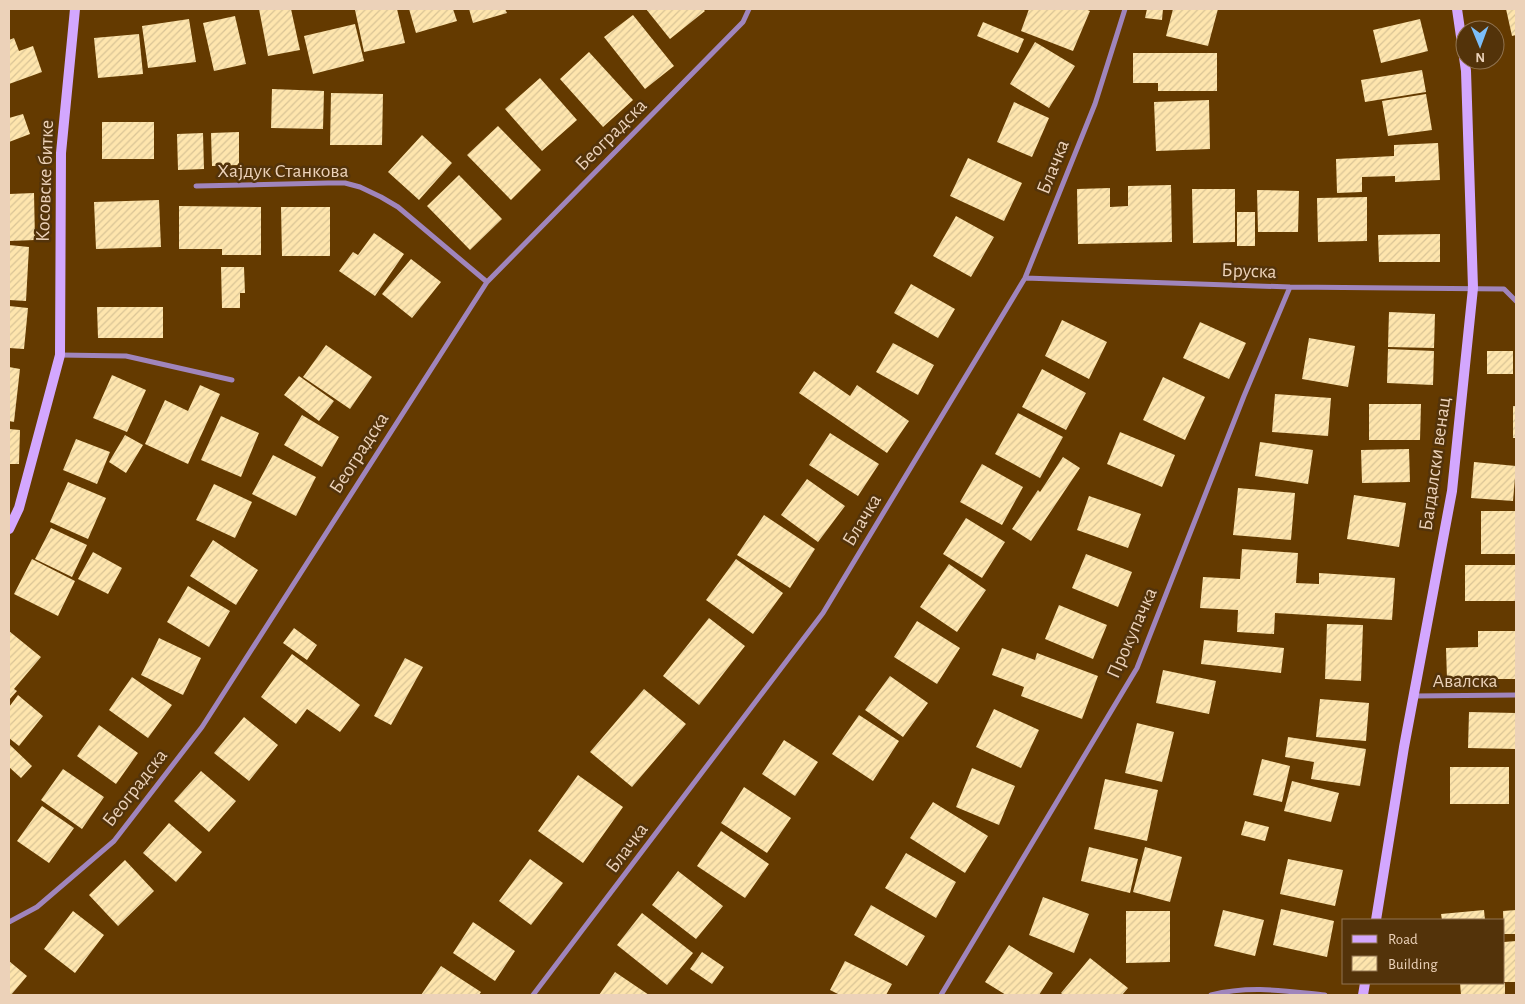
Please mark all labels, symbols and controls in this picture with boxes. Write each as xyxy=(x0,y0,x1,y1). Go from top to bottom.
north arrow xyxy=(1455,20,1505,70)
text: N xyxy=(1475,50,1485,64)
street label: Београдска xyxy=(571,95,651,175)
street label: Косовске битке xyxy=(33,120,57,242)
street label: Блачка xyxy=(1033,137,1073,197)
street label: Хајдук Станкова xyxy=(217,161,349,181)
street label: Бруска xyxy=(1221,260,1277,282)
street label: Багдалски венац xyxy=(1416,396,1454,532)
street label: Београдска xyxy=(326,409,392,497)
street label: Блачка xyxy=(839,491,885,549)
street label: Прокупачка xyxy=(1103,585,1161,681)
street label: Авалска xyxy=(1432,671,1498,691)
street label: Београдска xyxy=(99,746,171,830)
street label: Блачка xyxy=(602,819,652,877)
legend xyxy=(1342,919,1505,984)
text: Road xyxy=(1388,932,1418,947)
text: Building xyxy=(1388,957,1438,972)

